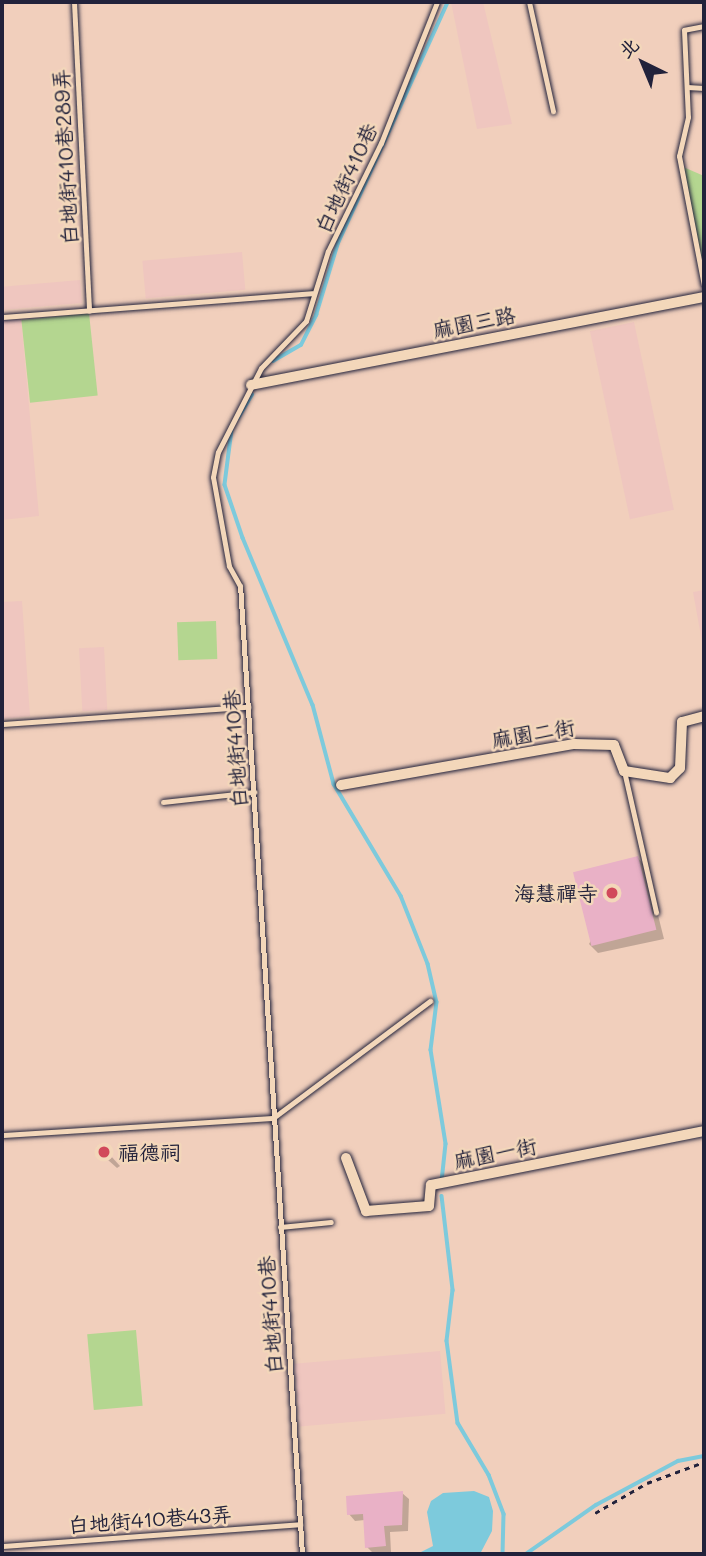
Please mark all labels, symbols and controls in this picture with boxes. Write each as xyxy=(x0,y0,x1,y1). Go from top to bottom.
north arrow xyxy=(608,28,678,98)
text: 北 xyxy=(613,32,644,63)
street label: 白地街410巷289弄 xyxy=(48,68,82,246)
street label: 白地街410巷 xyxy=(310,119,382,237)
street label: 麻園三路 xyxy=(430,302,518,342)
street label: 白地街410巷 xyxy=(218,689,252,809)
street label: 麻園二街 xyxy=(490,714,576,752)
place label: 海慧禪寺 xyxy=(514,880,598,906)
marker: 海慧禪寺 xyxy=(604,885,620,901)
street label: 麻園一街 xyxy=(451,1133,539,1173)
place label: 福德祠 xyxy=(118,1139,181,1165)
marker: 福德祠 xyxy=(96,1144,112,1160)
street label: 白地街410巷 xyxy=(253,1255,287,1375)
street label: 白地街410巷43弄 xyxy=(67,1501,233,1537)

